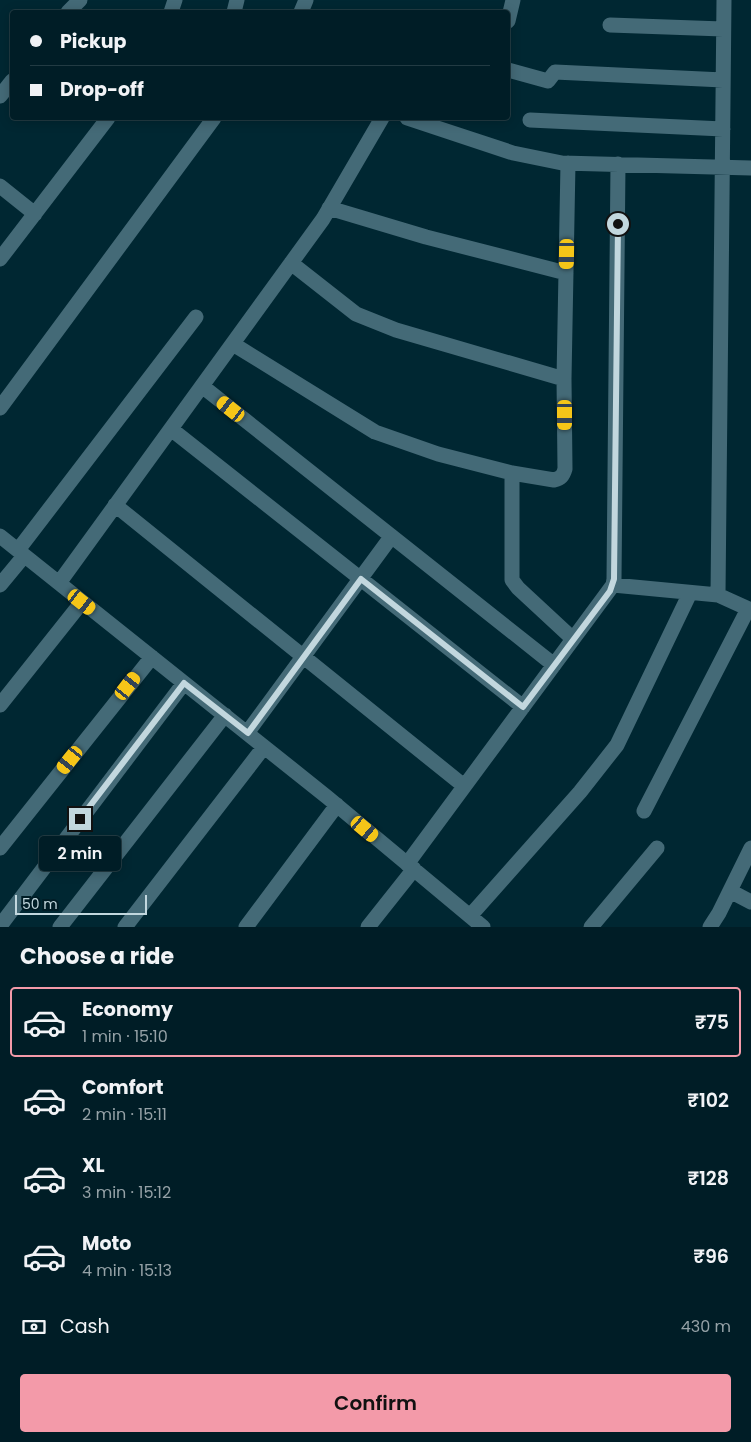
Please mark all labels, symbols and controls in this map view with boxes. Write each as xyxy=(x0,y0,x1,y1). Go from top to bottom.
text: Pickup xyxy=(60,28,126,55)
text: Drop-off xyxy=(60,76,144,103)
route start xyxy=(607,213,629,235)
car xyxy=(559,239,574,269)
car xyxy=(214,394,247,424)
car xyxy=(557,400,572,430)
car xyxy=(65,587,98,617)
car xyxy=(112,670,143,702)
car xyxy=(54,744,85,776)
route end xyxy=(69,808,91,830)
car xyxy=(348,814,381,844)
callout: 2 min xyxy=(39,836,121,872)
text: 2 min xyxy=(58,842,102,865)
scale bar xyxy=(15,892,148,915)
text: 50 m xyxy=(22,894,58,914)
text: Choose a ride xyxy=(20,941,174,972)
text: Economy xyxy=(82,996,173,1023)
icon: car xyxy=(22,1000,67,1045)
text: ₹75 xyxy=(695,1009,729,1036)
text: 1 min · 15:10 xyxy=(82,1025,168,1048)
text: Comfort xyxy=(82,1074,164,1101)
icon: car xyxy=(22,1078,67,1123)
text: ₹102 xyxy=(687,1087,729,1114)
text: 2 min · 15:11 xyxy=(82,1103,167,1126)
text: XL xyxy=(82,1152,105,1179)
icon: car xyxy=(22,1156,67,1201)
text: ₹128 xyxy=(687,1165,729,1192)
text: 3 min · 15:12 xyxy=(82,1181,171,1204)
text: Moto xyxy=(82,1230,131,1257)
icon: car xyxy=(22,1234,67,1279)
text: ₹96 xyxy=(693,1243,729,1270)
text: 4 min · 15:13 xyxy=(82,1259,172,1282)
icon: cash xyxy=(20,1313,48,1341)
text: Cash xyxy=(60,1313,110,1340)
text: 430 m xyxy=(681,1315,731,1338)
button: Confirm xyxy=(20,1374,731,1432)

